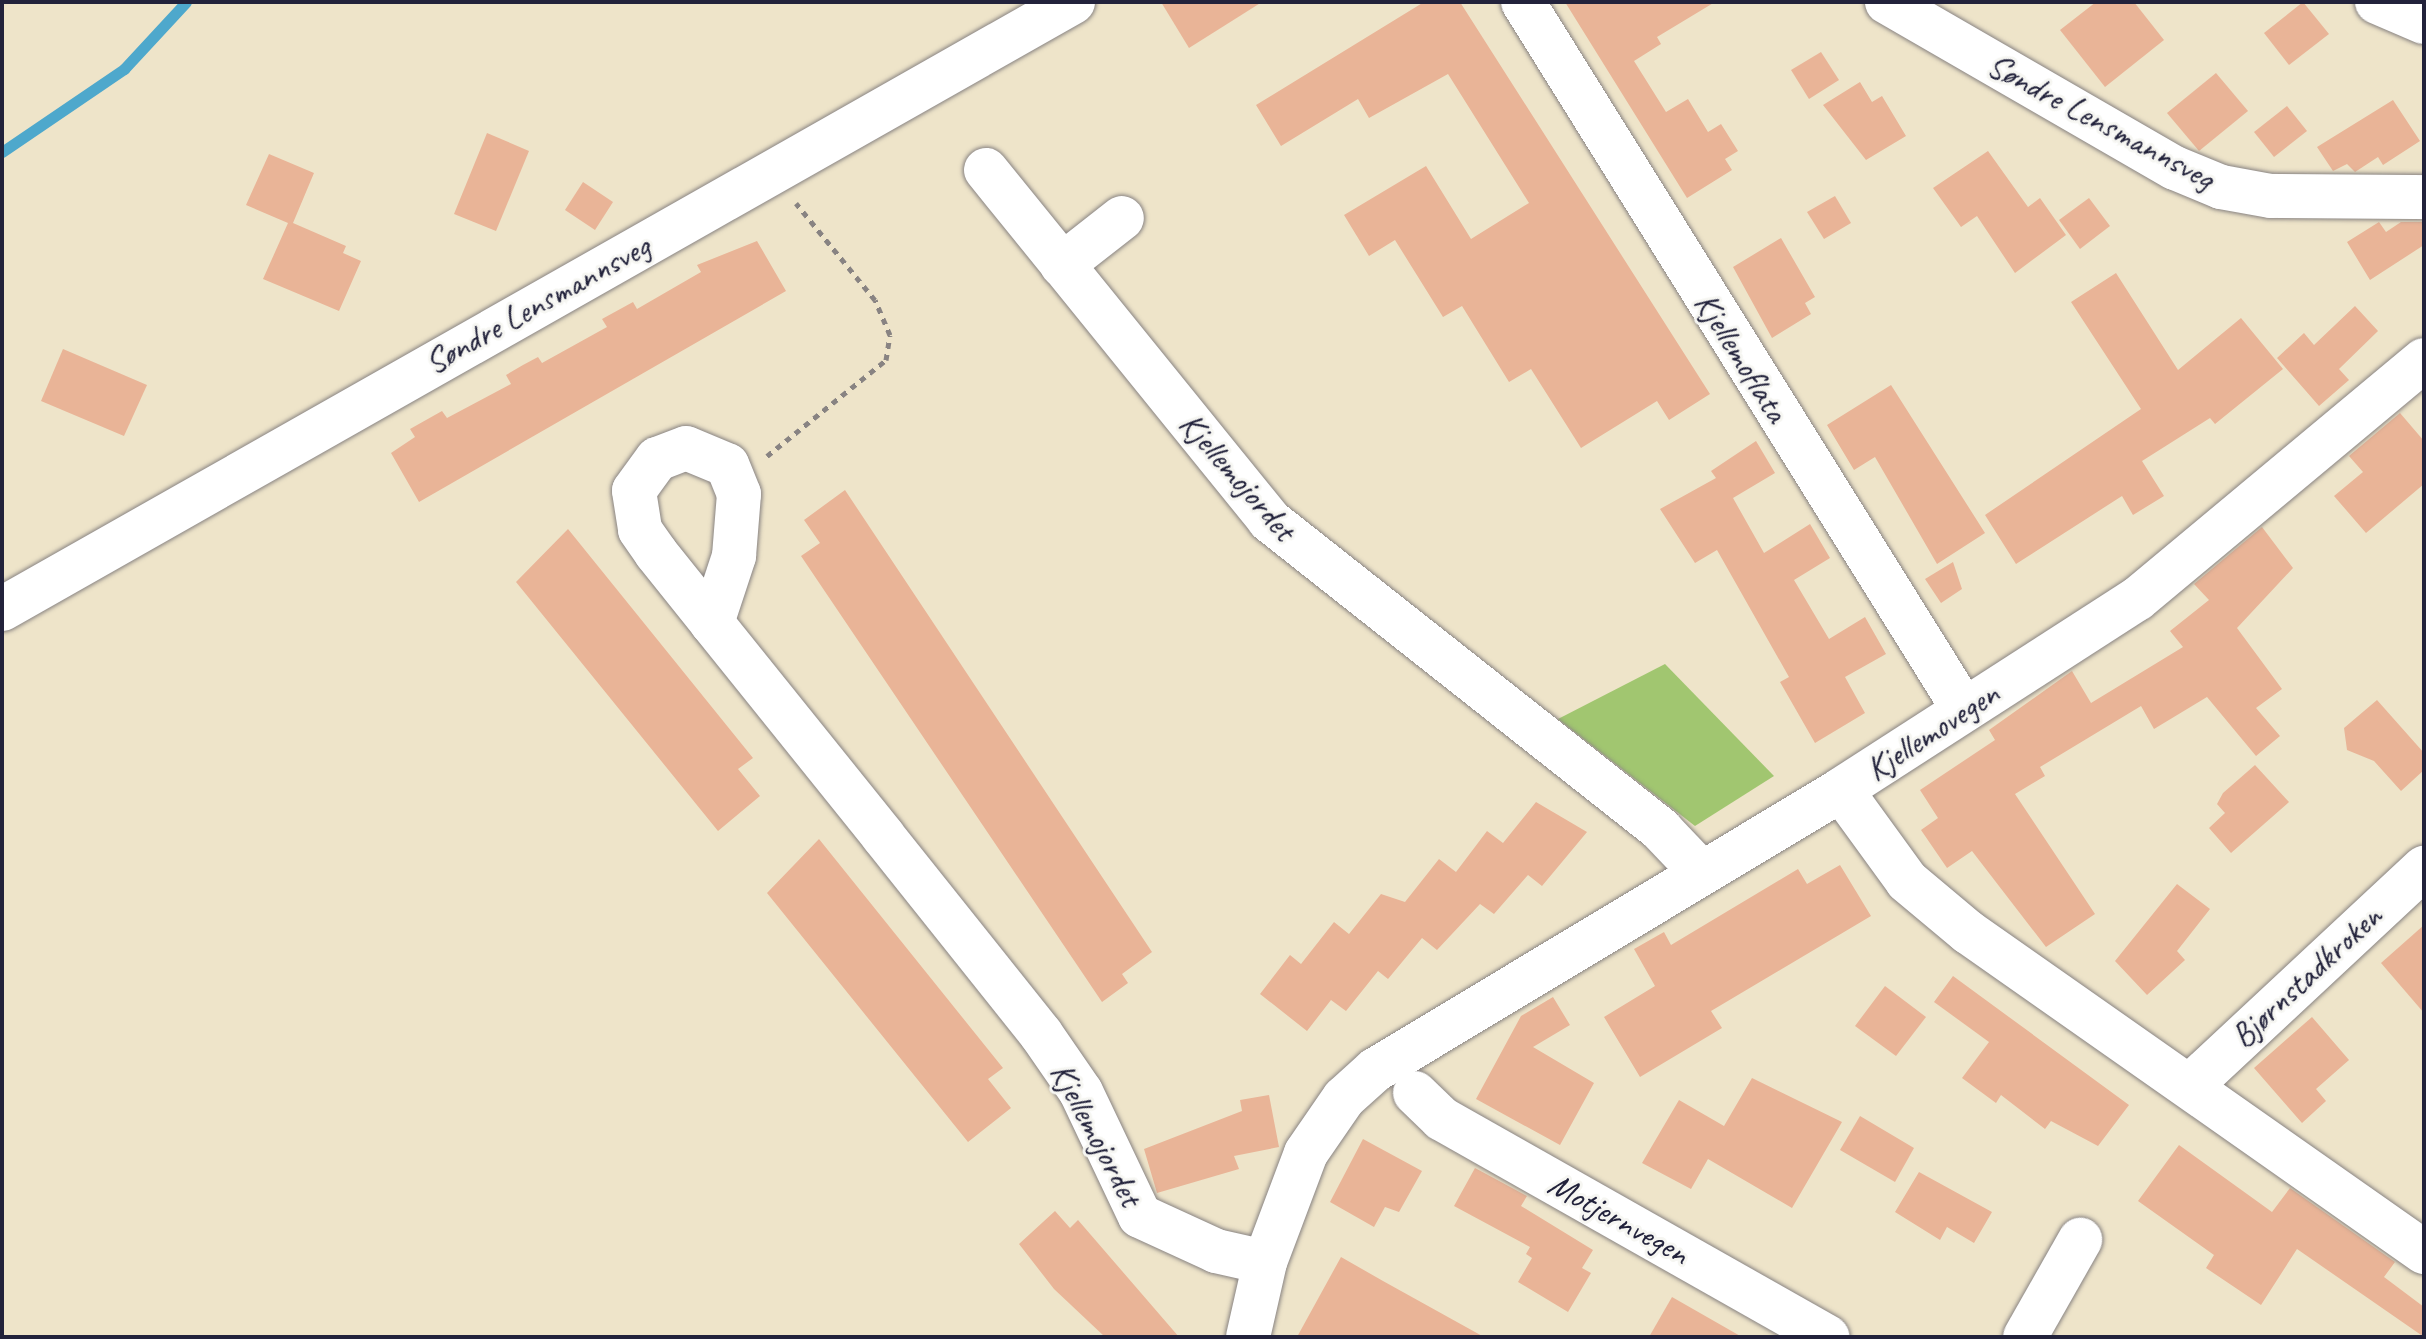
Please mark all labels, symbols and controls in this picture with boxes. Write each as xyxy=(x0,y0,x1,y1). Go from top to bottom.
street label: Søndre Lensmannsveg xyxy=(1981,44,2221,198)
street label: Søndre Lensmannsveg xyxy=(418,225,656,383)
street label: Kjellemoflata xyxy=(1686,285,1798,429)
street label: Kjellemojordet xyxy=(1171,403,1305,549)
street label: Kjellemovegen xyxy=(1858,673,2006,789)
street label: Bjørnstadkroken xyxy=(2222,896,2390,1056)
street label: Kjellemojordet xyxy=(1042,1055,1152,1213)
street label: Motjernvegen xyxy=(1542,1163,1696,1273)

